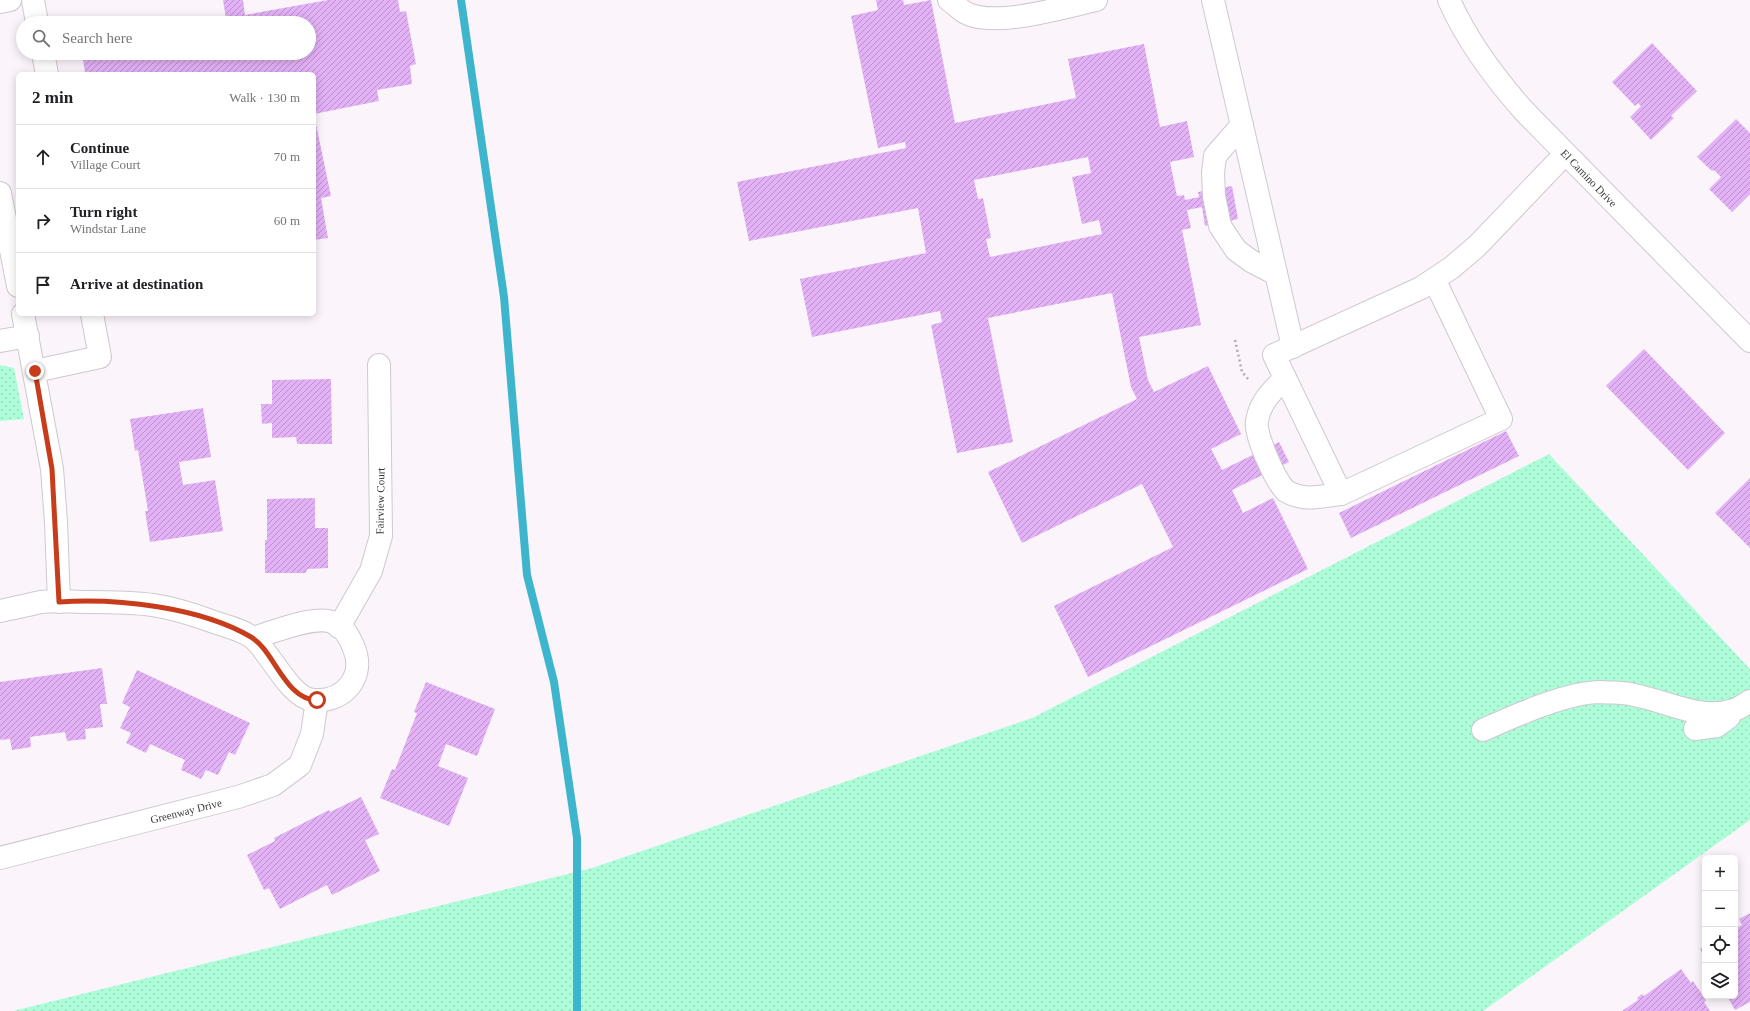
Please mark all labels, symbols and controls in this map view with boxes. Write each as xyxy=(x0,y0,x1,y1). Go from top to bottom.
search box xyxy=(16,16,316,60)
icon: search xyxy=(30,27,52,49)
text: Search here xyxy=(62,30,132,46)
text: 2 min xyxy=(32,88,73,107)
text: Walk · 130 m xyxy=(229,90,300,105)
text: Continue xyxy=(70,140,129,156)
icon: ahead xyxy=(32,146,54,168)
street label: El Camino Drive xyxy=(1559,147,1619,209)
text: 70 m xyxy=(274,149,300,164)
text: Village Court xyxy=(70,157,140,172)
text: Turn right xyxy=(70,204,137,220)
icon: right xyxy=(32,210,54,232)
text: 60 m xyxy=(274,213,300,228)
text: Windstar Lane xyxy=(70,221,146,236)
icon: arrive xyxy=(32,274,54,296)
text: Arrive at destination xyxy=(70,276,203,292)
route end xyxy=(26,362,44,380)
street label: Fairview Court xyxy=(373,467,387,535)
route start xyxy=(308,691,326,709)
street label: Greenway Drive xyxy=(149,796,223,826)
map controls xyxy=(1702,855,1738,999)
button: + xyxy=(1702,855,1738,891)
button: − xyxy=(1702,891,1738,927)
button: locate xyxy=(1702,927,1738,963)
button: layers xyxy=(1702,963,1738,999)

